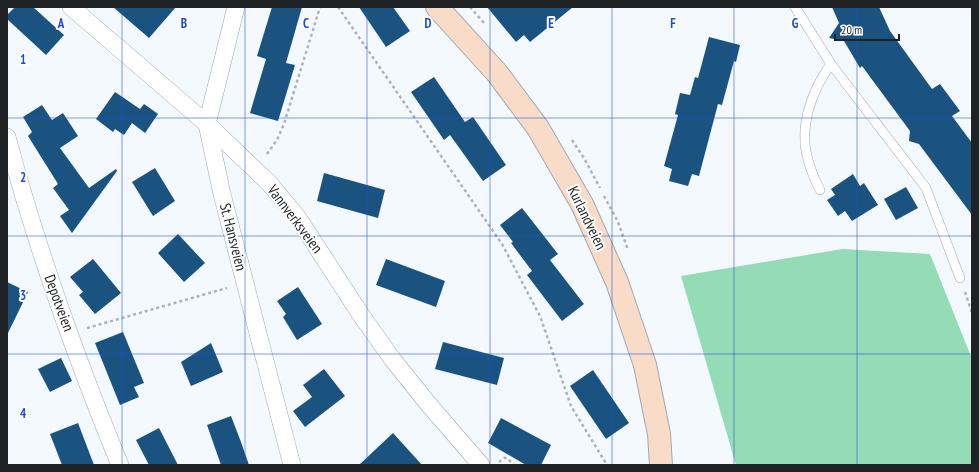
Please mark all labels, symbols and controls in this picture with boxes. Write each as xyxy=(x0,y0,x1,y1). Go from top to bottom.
text: A xyxy=(57,15,65,32)
text: B xyxy=(181,15,187,32)
text: C xyxy=(303,15,309,32)
text: D xyxy=(425,15,432,32)
text: E xyxy=(548,15,554,32)
text: F xyxy=(670,15,676,32)
text: G xyxy=(792,15,799,32)
scale bar xyxy=(835,16,899,42)
text: 20 m xyxy=(841,22,862,37)
text: 1 xyxy=(20,51,26,68)
text: 2 xyxy=(20,169,26,186)
street label: Vannverksveien xyxy=(263,180,327,257)
street label: Kurlandveien xyxy=(564,183,611,253)
street label: St. Hansveien xyxy=(216,201,251,273)
street label: Depotveien xyxy=(40,272,79,334)
text: 3 xyxy=(20,287,26,304)
text: 4 xyxy=(20,405,27,422)

